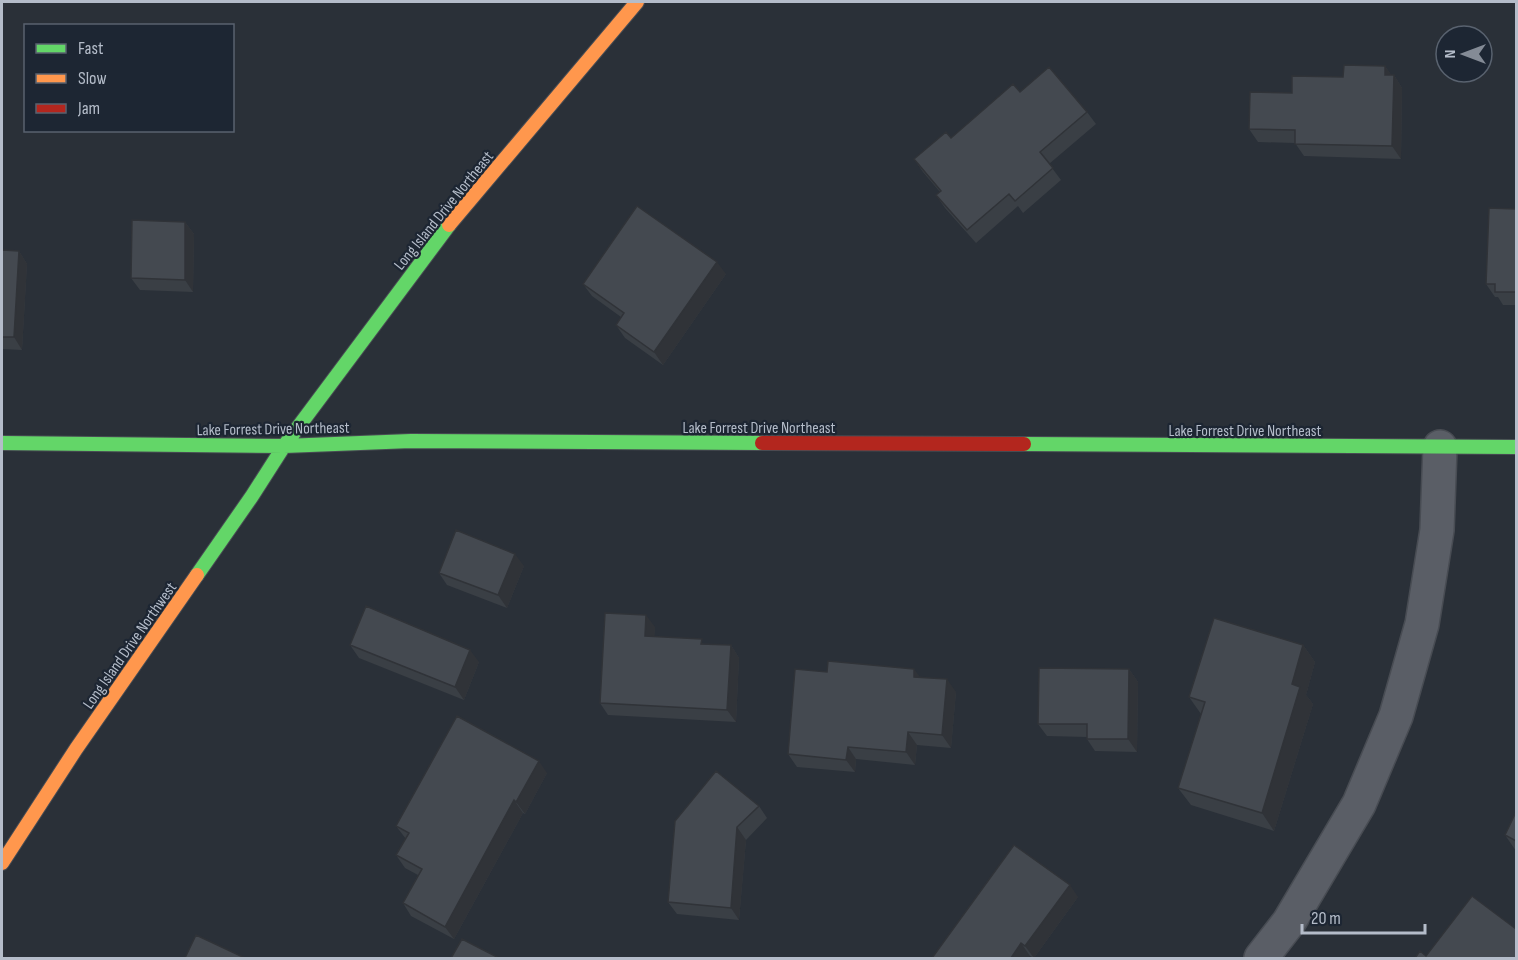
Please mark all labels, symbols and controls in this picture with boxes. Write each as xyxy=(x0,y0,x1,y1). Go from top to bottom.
legend xyxy=(24,24,234,132)
north arrow xyxy=(1434,24,1494,84)
text: Fast xyxy=(78,38,104,59)
text: N xyxy=(1441,50,1460,58)
text: Slow xyxy=(78,68,107,89)
text: Jam xyxy=(77,98,100,119)
street label: Long Island Drive Northeast xyxy=(390,148,498,274)
street label: Lake Forrest Drive Northeast xyxy=(196,419,350,440)
street label: Lake Forrest Drive Northeast xyxy=(683,419,836,438)
street label: Lake Forrest Drive Northeast xyxy=(1169,422,1322,441)
street label: Long Island Drive Northwest xyxy=(79,579,181,713)
scale bar xyxy=(1302,897,1425,935)
text: 20 m xyxy=(1311,908,1341,929)

